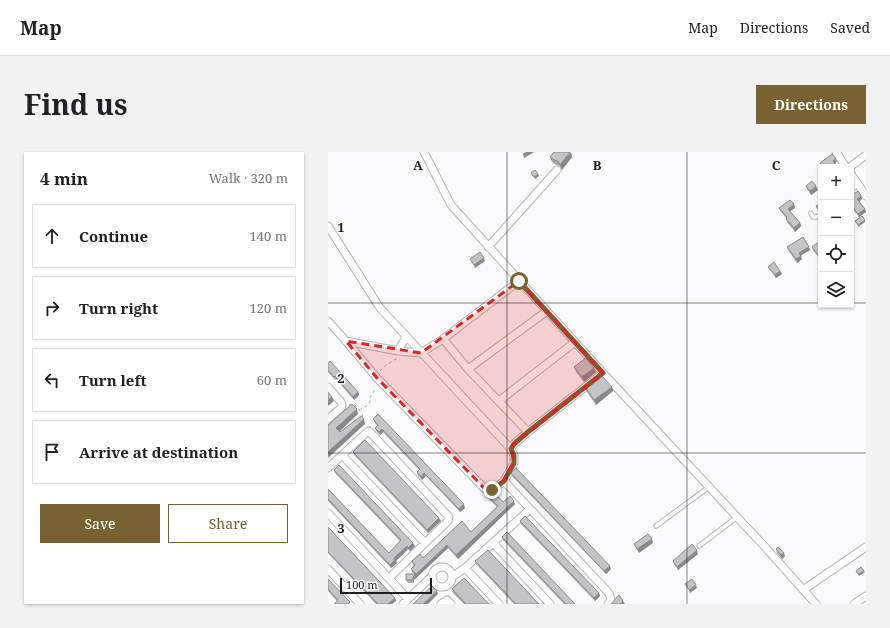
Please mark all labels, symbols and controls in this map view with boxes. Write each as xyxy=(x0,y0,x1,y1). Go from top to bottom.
text: Map xyxy=(20,15,62,41)
text: Map xyxy=(688,18,718,37)
text: Directions xyxy=(740,18,808,37)
text: Saved xyxy=(830,18,870,37)
text: Find us xyxy=(24,85,128,123)
button: Directions xyxy=(756,85,866,124)
text: A xyxy=(413,156,423,174)
text: B xyxy=(593,156,602,174)
text: C xyxy=(772,156,781,174)
map controls xyxy=(818,164,854,308)
button: + xyxy=(818,164,854,200)
text: 4 min xyxy=(40,167,88,190)
text: Walk · 320 m xyxy=(209,169,288,187)
button: − xyxy=(818,200,854,236)
text: 1 xyxy=(337,218,345,236)
icon: ahead xyxy=(41,225,63,247)
text: Continue xyxy=(79,226,148,246)
text: 140 m xyxy=(250,227,287,245)
button: locate xyxy=(818,236,854,272)
route start xyxy=(510,272,528,290)
button: layers xyxy=(818,272,854,308)
icon: right xyxy=(41,297,63,319)
text: Turn right xyxy=(79,298,158,318)
text: 120 m xyxy=(250,299,287,317)
icon: left xyxy=(41,369,63,391)
text: 2 xyxy=(337,369,345,387)
text: Turn left xyxy=(79,370,147,390)
text: 60 m xyxy=(257,371,287,389)
icon: arrive xyxy=(41,441,63,463)
text: Arrive at destination xyxy=(79,442,238,462)
route end xyxy=(483,481,501,499)
button: Save xyxy=(40,504,160,543)
button: Share xyxy=(168,504,288,543)
text: 3 xyxy=(337,519,345,537)
scale bar xyxy=(340,576,432,595)
text: 100 m xyxy=(346,577,378,592)

